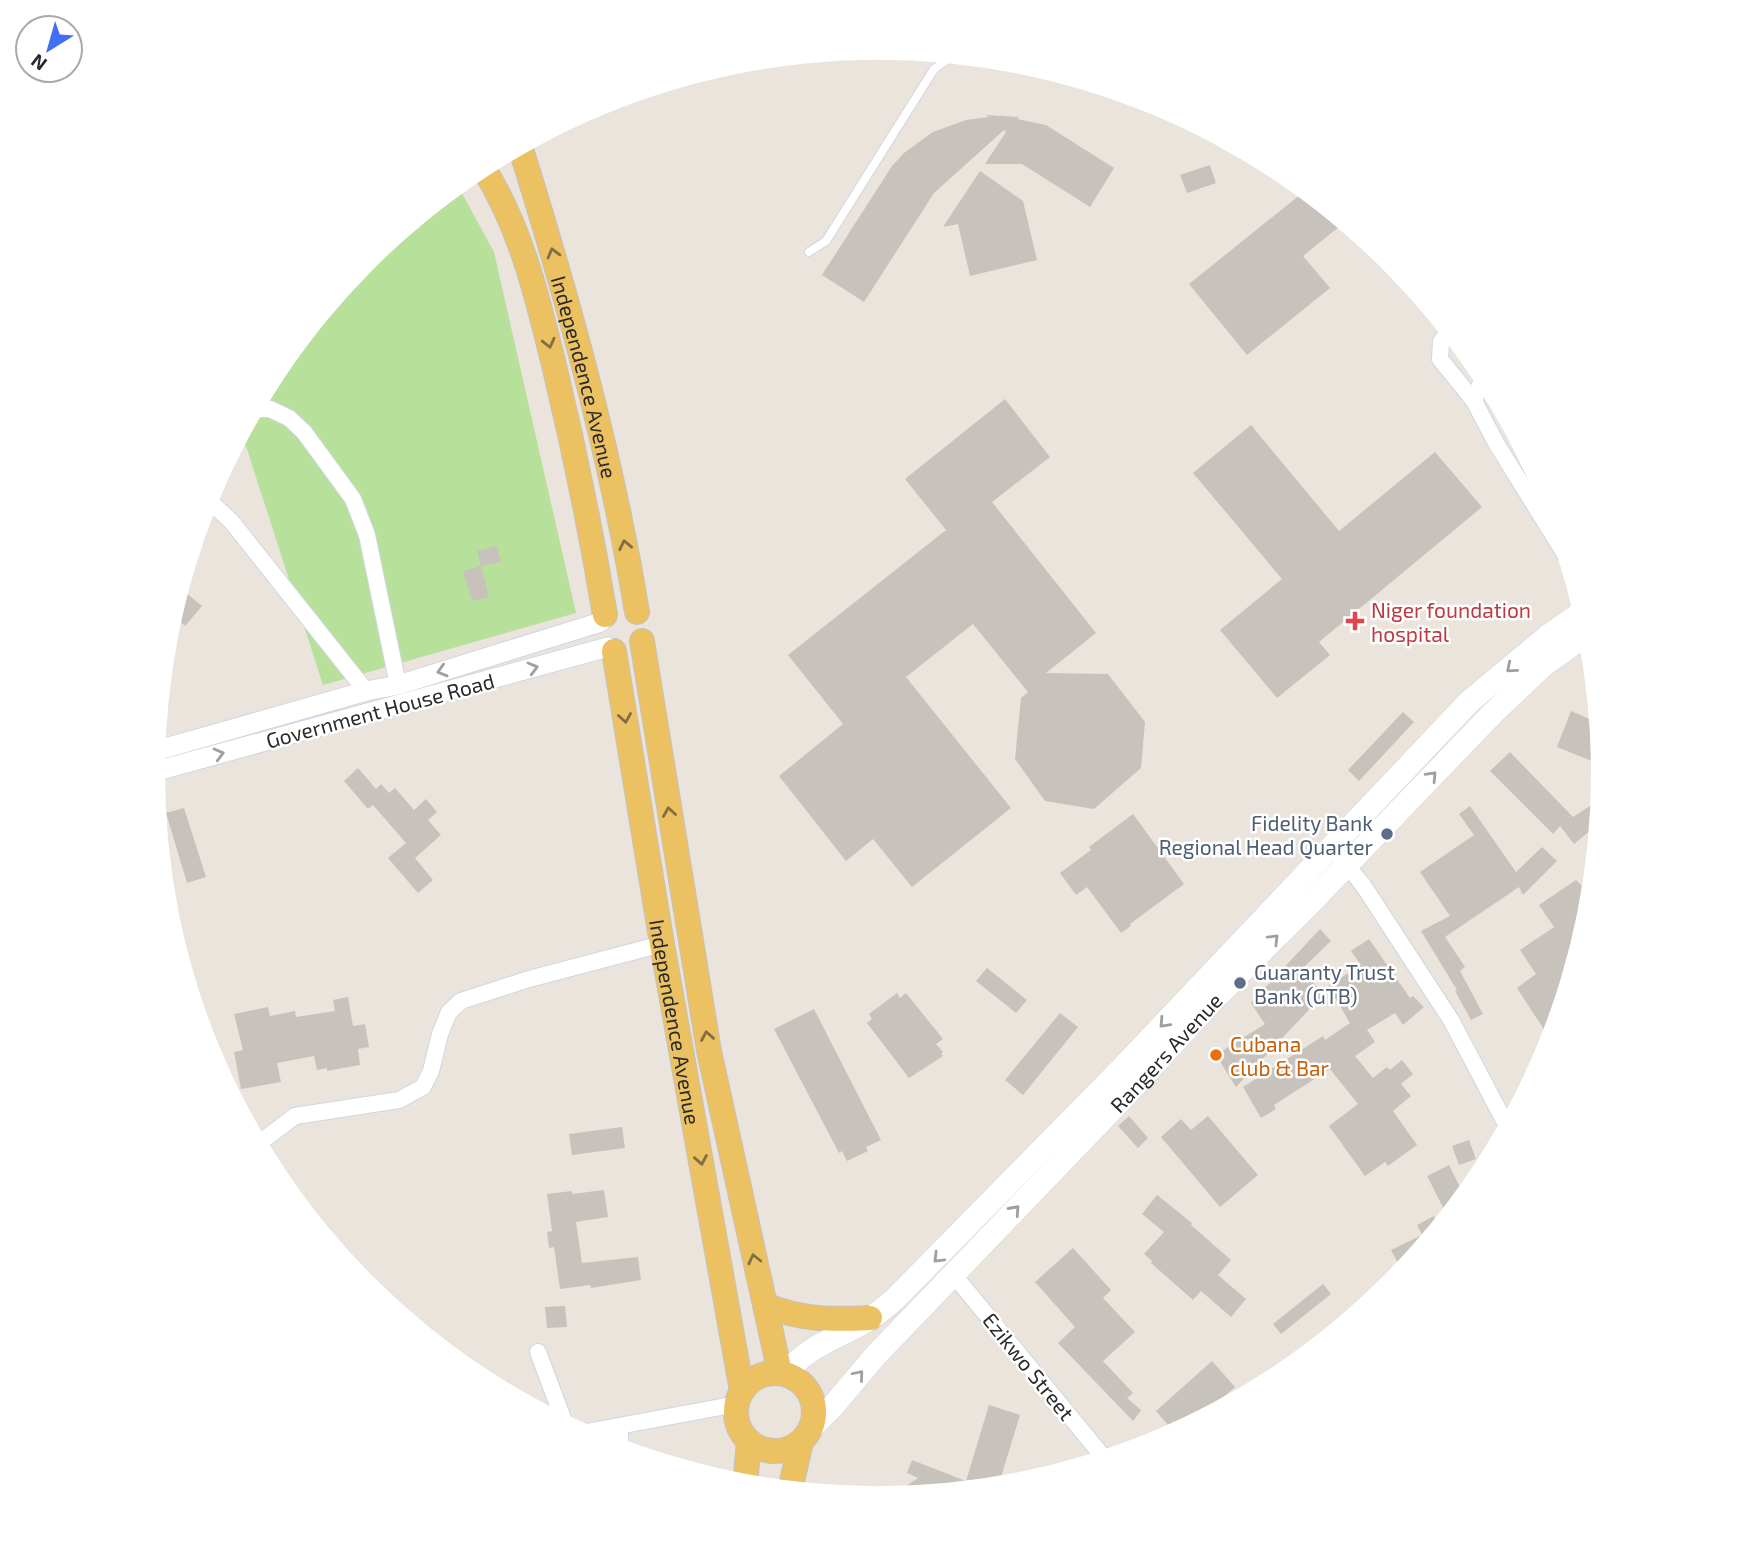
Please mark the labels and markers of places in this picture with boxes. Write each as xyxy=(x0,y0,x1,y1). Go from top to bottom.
place label: Niger foundation hospital xyxy=(1371,597,1531,646)
marker: Niger foundation hospital xyxy=(1345,611,1365,631)
place label: Fidelity Bank Regional Head Quarter xyxy=(1159,810,1374,860)
marker: Fidelity Bank Regional Head Quarter xyxy=(1379,826,1395,842)
place label: Guaranty Trust Bank (GTB) xyxy=(1254,959,1395,1008)
marker: Guaranty Trust Bank (GTB) xyxy=(1232,975,1248,991)
place label: Cubana club & Bar xyxy=(1230,1031,1330,1080)
marker: Cubana club & Bar xyxy=(1208,1047,1224,1063)

